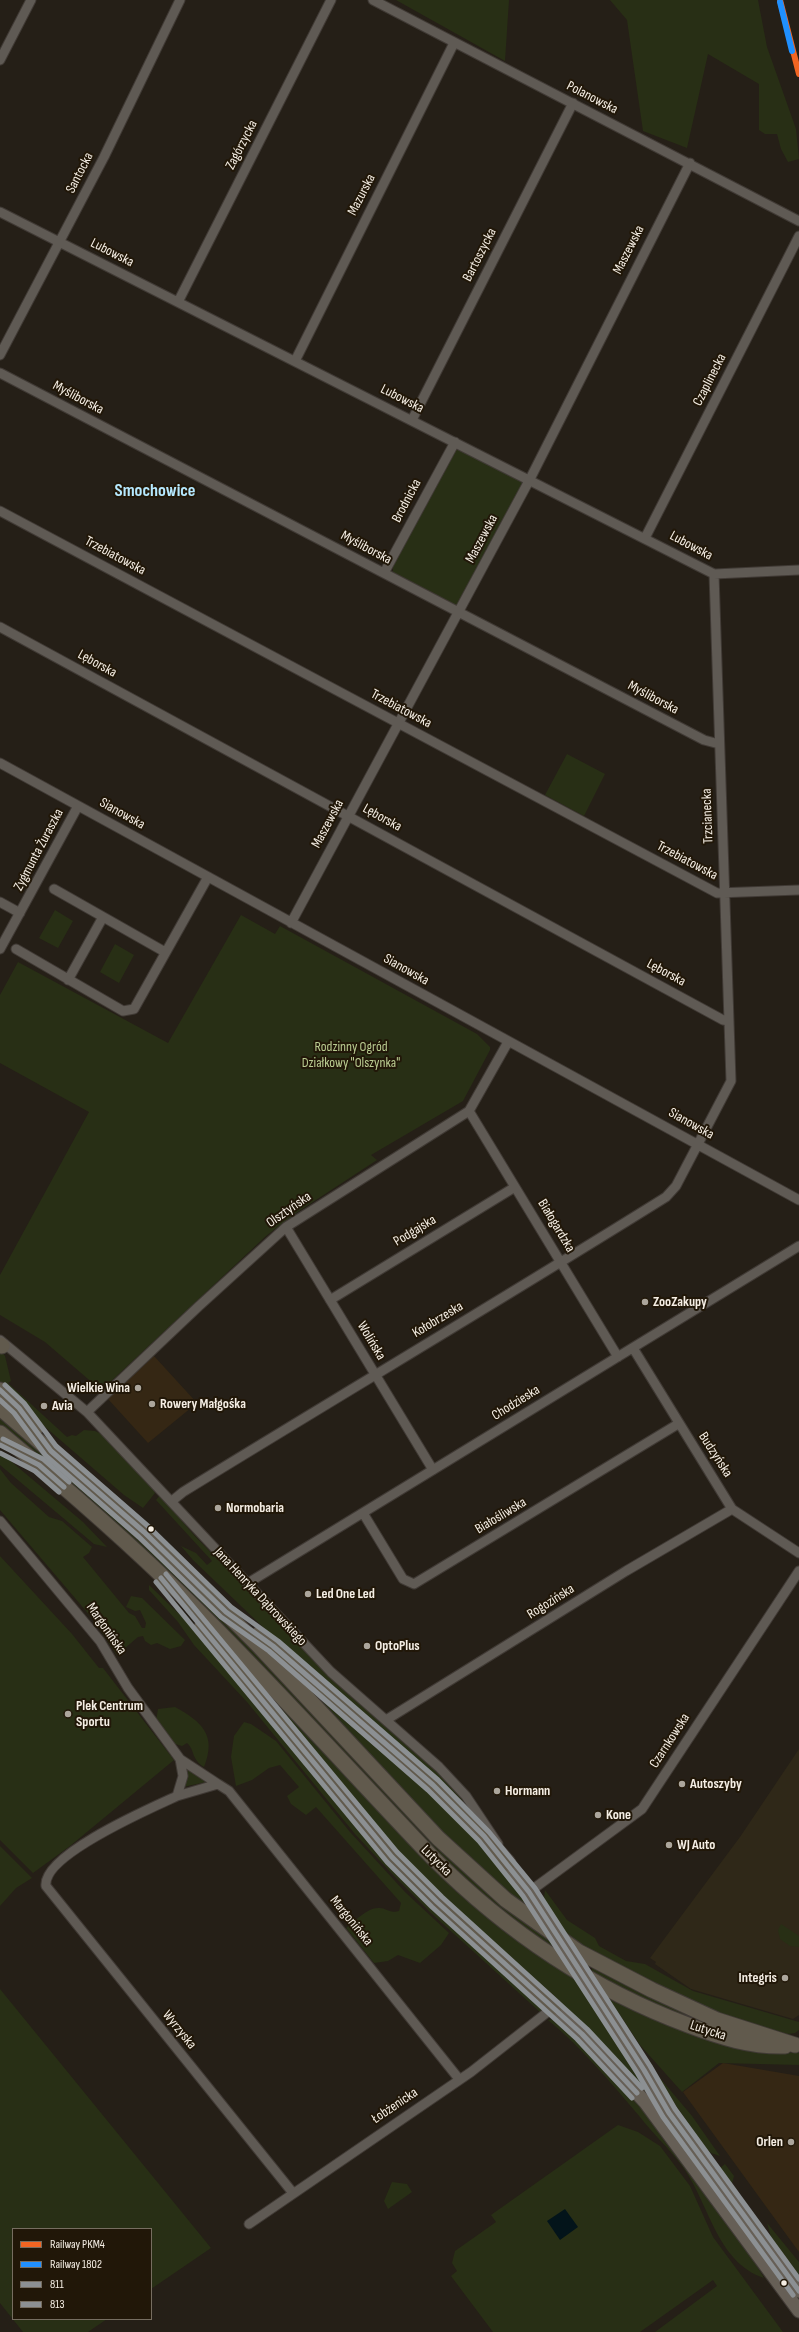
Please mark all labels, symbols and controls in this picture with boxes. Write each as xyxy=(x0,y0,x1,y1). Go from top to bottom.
street label: Polanowska xyxy=(564,78,620,118)
street label: Zagórzycka xyxy=(222,118,262,172)
street label: Santocka xyxy=(63,150,97,196)
street label: Mazurska xyxy=(344,172,380,218)
street label: Maszewska xyxy=(610,223,648,277)
street label: Bartoszycka xyxy=(459,226,501,284)
street label: Lubowska xyxy=(88,235,136,271)
street label: Czaplinecka xyxy=(690,351,730,409)
street label: Myśliborska xyxy=(50,378,106,418)
street label: Lubowska xyxy=(378,381,426,417)
street label: Brodnicka xyxy=(389,476,425,526)
district label: Smochowice xyxy=(114,480,196,502)
street label: Maszewska xyxy=(462,512,502,566)
street label: Myśliborska xyxy=(338,528,394,568)
street label: Lubowska xyxy=(667,528,715,564)
street label: Trzebiatowska xyxy=(82,533,148,579)
street label: Lęborska xyxy=(75,647,119,681)
street label: Myśliborska xyxy=(625,678,681,718)
street label: Trzebiatowska xyxy=(368,686,434,732)
street label: Trzcianecka xyxy=(699,788,717,844)
street label: Sianowska xyxy=(96,795,148,833)
street label: Maszewska xyxy=(308,797,348,851)
street label: Lęborska xyxy=(360,801,404,835)
street label: Zygmunta Żuraszka xyxy=(10,806,68,894)
street label: Trzebiatowska xyxy=(654,838,720,884)
street label: Sianowska xyxy=(380,951,432,989)
street label: Lęborska xyxy=(644,956,688,990)
park label: Rodzinny Ogród Działkowy "Olszynka" xyxy=(302,1039,400,1072)
street label: Sianowska xyxy=(665,1105,717,1143)
street label: Olsztyńska xyxy=(263,1189,315,1231)
street label: Białogardzka xyxy=(534,1196,578,1256)
street label: Podgajska xyxy=(391,1212,439,1250)
place label: ZooZakupy xyxy=(653,1294,707,1310)
marker: ZooZakupy xyxy=(640,1297,650,1307)
street label: Kołobrzeska xyxy=(410,1298,466,1342)
street label: Wolińska xyxy=(353,1319,389,1363)
place label: Wielkie Wina xyxy=(67,1380,130,1396)
street label: Chodzieska xyxy=(489,1382,543,1424)
marker: Wielkie Wina xyxy=(133,1383,143,1393)
place label: Rowery Małgośka xyxy=(160,1396,246,1412)
place label: Avia xyxy=(52,1398,73,1414)
marker: Rowery Małgośka xyxy=(147,1399,157,1409)
marker: Avia xyxy=(39,1401,49,1411)
street label: Budzyńska xyxy=(694,1429,736,1481)
street label: Białośliwska xyxy=(472,1494,530,1538)
place label: Normobaria xyxy=(226,1500,284,1516)
marker: Normobaria xyxy=(213,1503,223,1513)
unlabelled marker xyxy=(146,1524,156,1534)
street label: Jana Henryka Dąbrowskiego xyxy=(210,1544,310,1650)
street label: Rogozińska xyxy=(524,1581,578,1623)
place label: Led One Led xyxy=(316,1586,375,1602)
marker: Led One Led xyxy=(303,1589,313,1599)
street label: Margonińska xyxy=(82,1600,130,1658)
place label: OptoPlus xyxy=(375,1638,420,1654)
marker: OptoPlus xyxy=(362,1641,372,1651)
place label: Plek Centrum Sportu xyxy=(76,1698,143,1730)
marker: Plek Centrum Sportu xyxy=(63,1709,73,1719)
street label: Czarnkowska xyxy=(646,1711,694,1771)
place label: Autoszyby xyxy=(690,1776,742,1792)
marker: Autoszyby xyxy=(677,1779,687,1789)
place label: Hormann xyxy=(505,1783,550,1799)
marker: Hormann xyxy=(492,1786,502,1796)
place label: Kone xyxy=(606,1807,631,1823)
marker: Kone xyxy=(593,1810,603,1820)
place label: WJ Auto xyxy=(677,1837,715,1853)
marker: WJ Auto xyxy=(664,1840,674,1850)
street label: Lutycka xyxy=(417,1842,455,1880)
street label: Margonińska xyxy=(326,1893,376,1949)
place label: Integris xyxy=(739,1970,777,1986)
marker: Integris xyxy=(780,1973,790,1983)
street label: Wyrzyska xyxy=(158,2007,200,2053)
street label: Lutycka xyxy=(688,2017,728,2045)
street label: Łobżenicka xyxy=(369,2085,421,2127)
place label: Orlen xyxy=(756,2134,783,2150)
marker: Orlen xyxy=(786,2137,796,2147)
legend xyxy=(12,2228,152,2320)
text: Railway PKM4 xyxy=(50,2237,105,2252)
text: Railway 1802 xyxy=(50,2257,102,2272)
text: 811 xyxy=(50,2277,64,2292)
unlabelled marker xyxy=(779,2278,789,2288)
text: 813 xyxy=(50,2297,64,2312)

